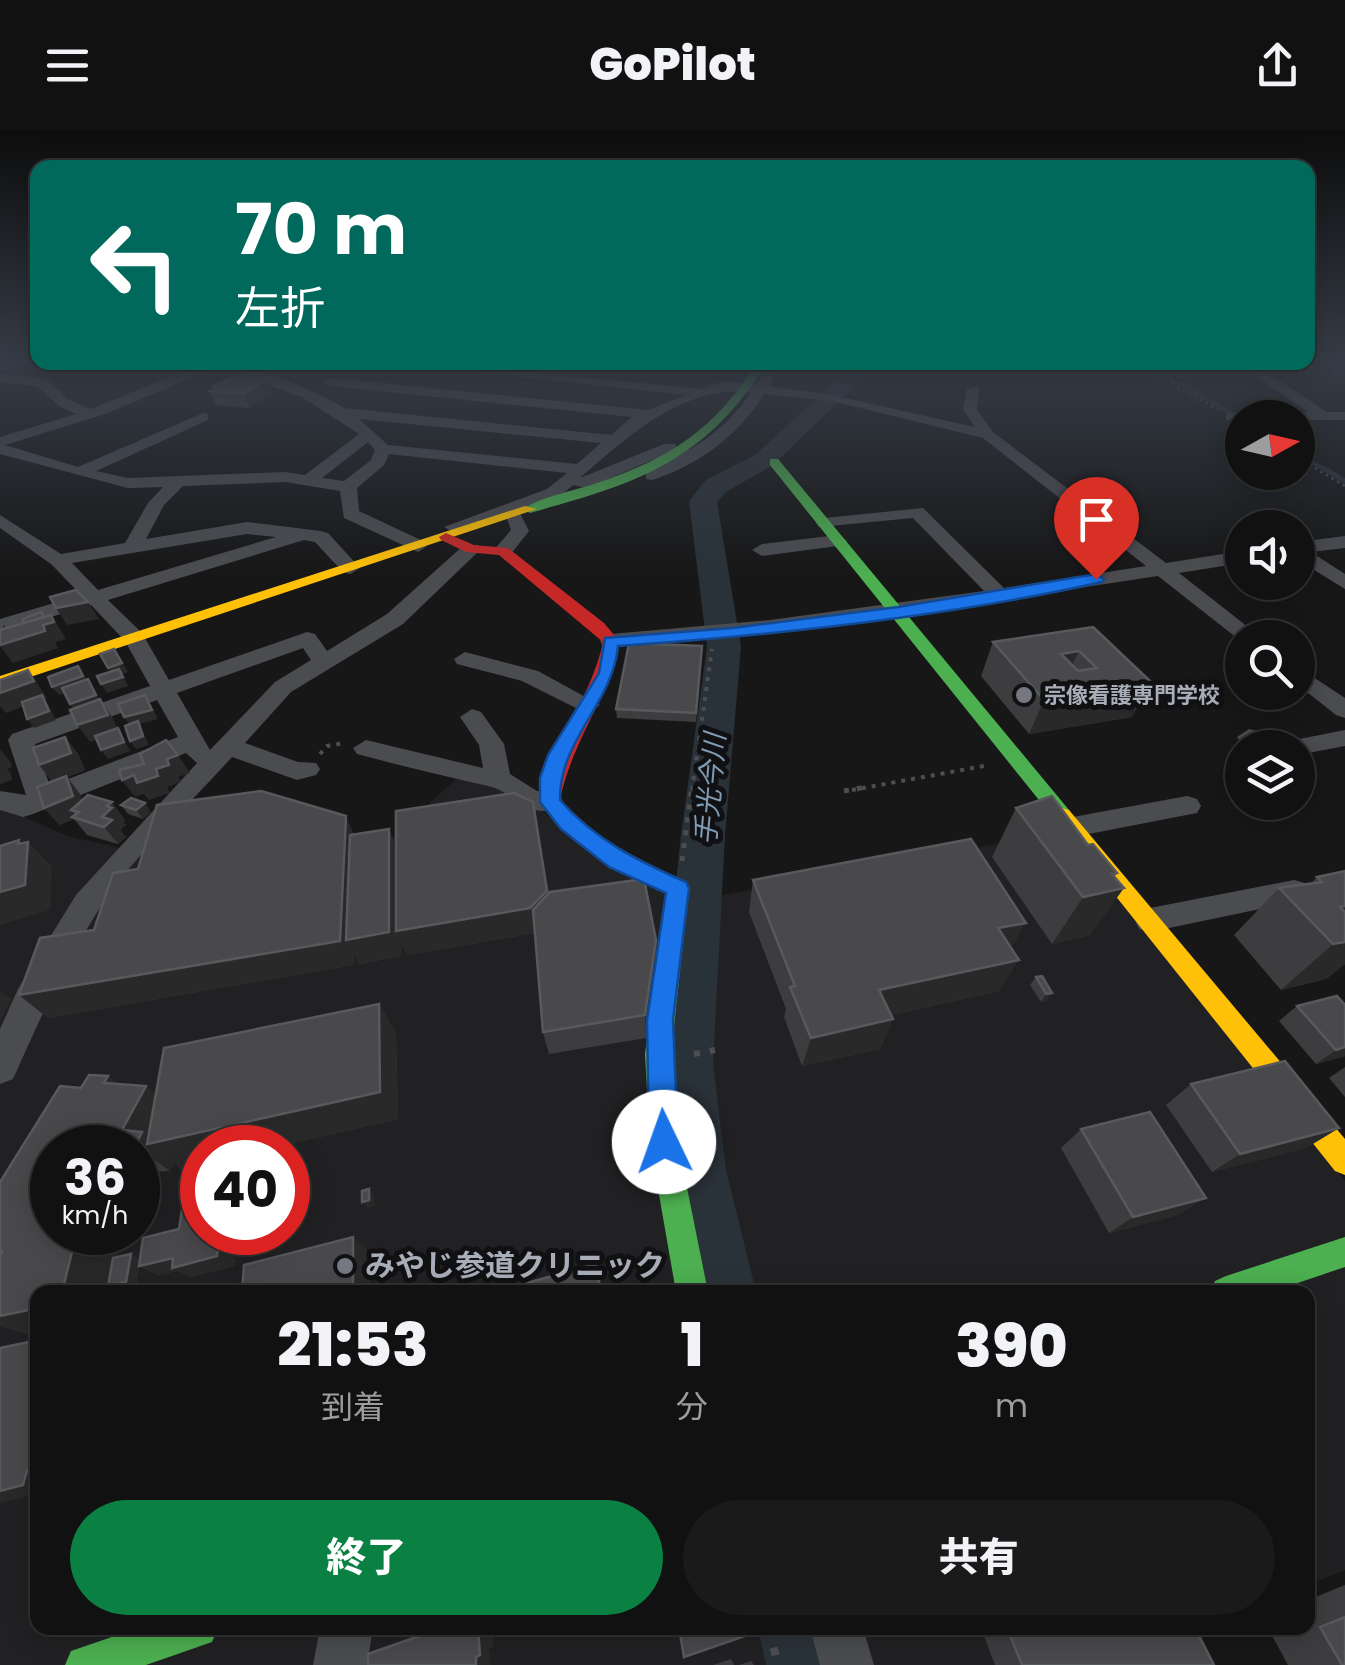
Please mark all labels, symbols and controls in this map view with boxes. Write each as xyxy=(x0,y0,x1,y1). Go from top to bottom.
text: GoPilot xyxy=(589,33,756,96)
icon: menu xyxy=(40,38,95,93)
icon: share xyxy=(1250,38,1305,93)
text: 70 m xyxy=(235,180,407,279)
icon: left xyxy=(70,200,200,330)
text: 左折 xyxy=(235,277,325,340)
north arrow xyxy=(1225,400,1315,490)
map controls xyxy=(1225,400,1315,820)
pin xyxy=(1054,477,1139,580)
icon: arrive xyxy=(1069,492,1124,547)
button: sound xyxy=(1225,510,1315,600)
button: search xyxy=(1225,620,1315,710)
place label: 宗像看護専門学校 xyxy=(1044,680,1220,711)
marker: 宗像看護専門学校 xyxy=(1013,684,1035,706)
water label: 手光今川 xyxy=(686,729,735,847)
button: layers xyxy=(1225,730,1315,820)
position arrow xyxy=(612,1090,716,1194)
speed limit sign: 40 xyxy=(180,1125,310,1255)
text: 36 xyxy=(64,1142,126,1213)
text: km/h xyxy=(62,1198,128,1233)
place label: みやじ参道クリニック xyxy=(365,1244,665,1287)
marker: みやじ参道クリニック xyxy=(334,1255,356,1277)
text: 21:53 xyxy=(277,1303,429,1387)
text: 1 xyxy=(680,1303,704,1387)
text: 390 xyxy=(955,1304,1068,1388)
text: m xyxy=(995,1383,1028,1428)
text: 到着 xyxy=(321,1384,385,1429)
text: 分 xyxy=(676,1384,708,1429)
button: 終了 xyxy=(70,1500,663,1615)
button: 共有 xyxy=(683,1500,1275,1615)

